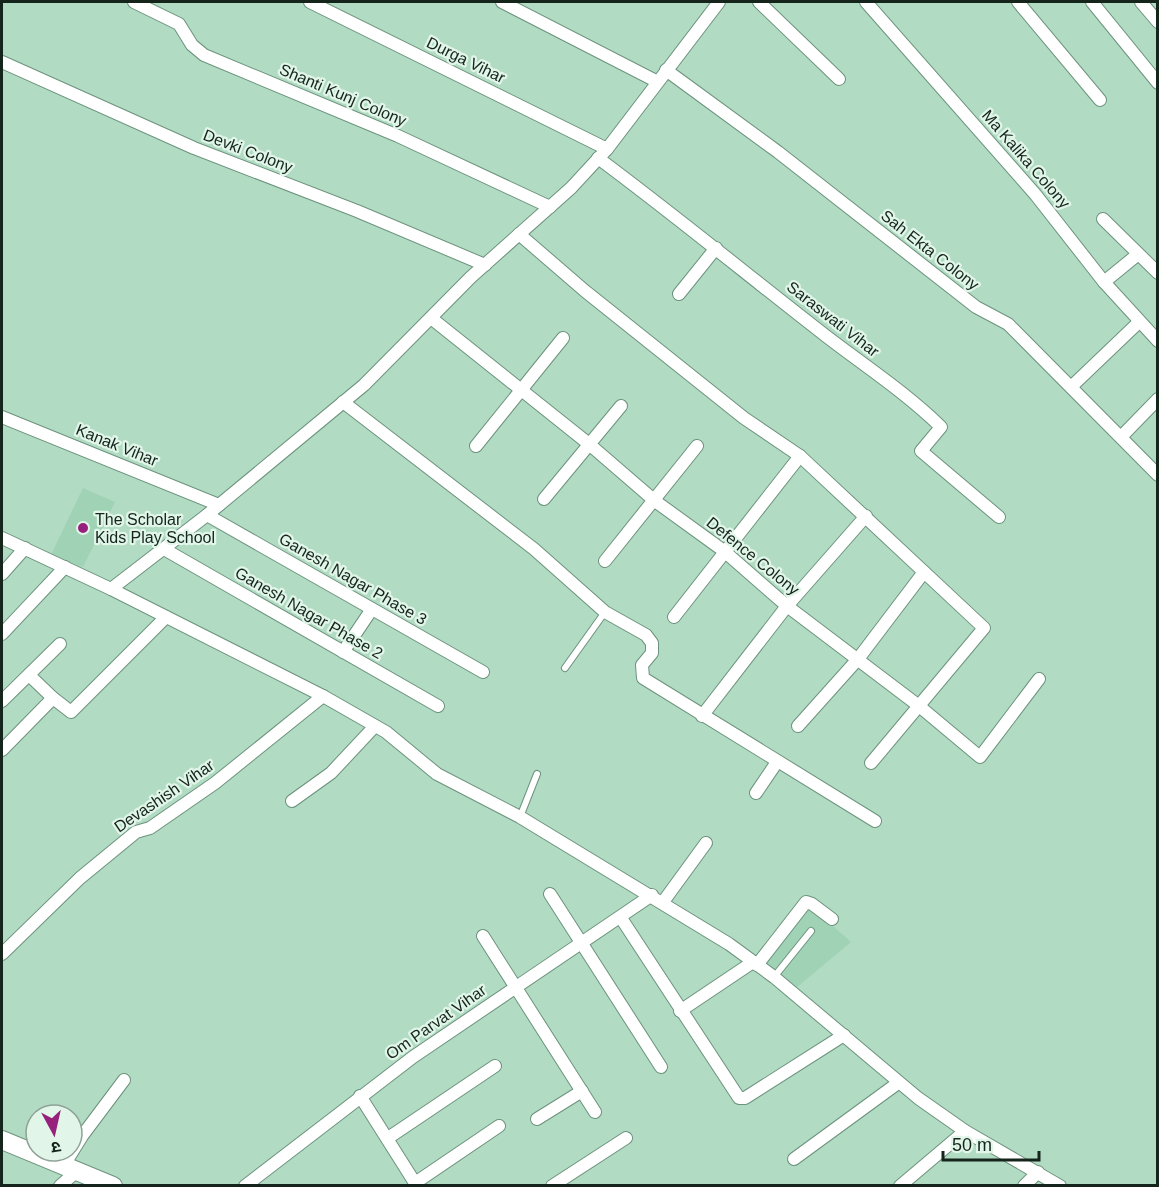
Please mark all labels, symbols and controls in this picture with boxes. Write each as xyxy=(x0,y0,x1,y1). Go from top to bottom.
street label: Durga Vihar xyxy=(424,34,509,87)
street label: Shanti Kunj Colony xyxy=(277,61,409,129)
street label: Ma Kalika Colony xyxy=(979,106,1073,212)
street label: Devki Colony xyxy=(201,126,295,176)
street label: Sah Ekta Colony xyxy=(878,207,982,293)
street label: Saraswati Vihar xyxy=(784,278,883,361)
street label: Kanak Vihar xyxy=(74,421,161,469)
place label: The Scholar Kids Play School xyxy=(95,511,215,546)
street label: Defence Colony xyxy=(703,514,803,598)
marker: The Scholar Kids Play School xyxy=(76,521,90,535)
street label: Ganesh Nagar Phase 3 xyxy=(276,530,430,628)
street label: Ganesh Nagar Phase 2 xyxy=(232,564,386,662)
street label: Devashish Vihar xyxy=(111,756,217,836)
street label: Om Parvat Vihar xyxy=(383,981,490,1063)
north arrow xyxy=(24,1103,84,1163)
scale bar xyxy=(943,1124,1039,1162)
text: 50 m xyxy=(952,1135,992,1155)
text: उ xyxy=(50,1138,62,1157)

